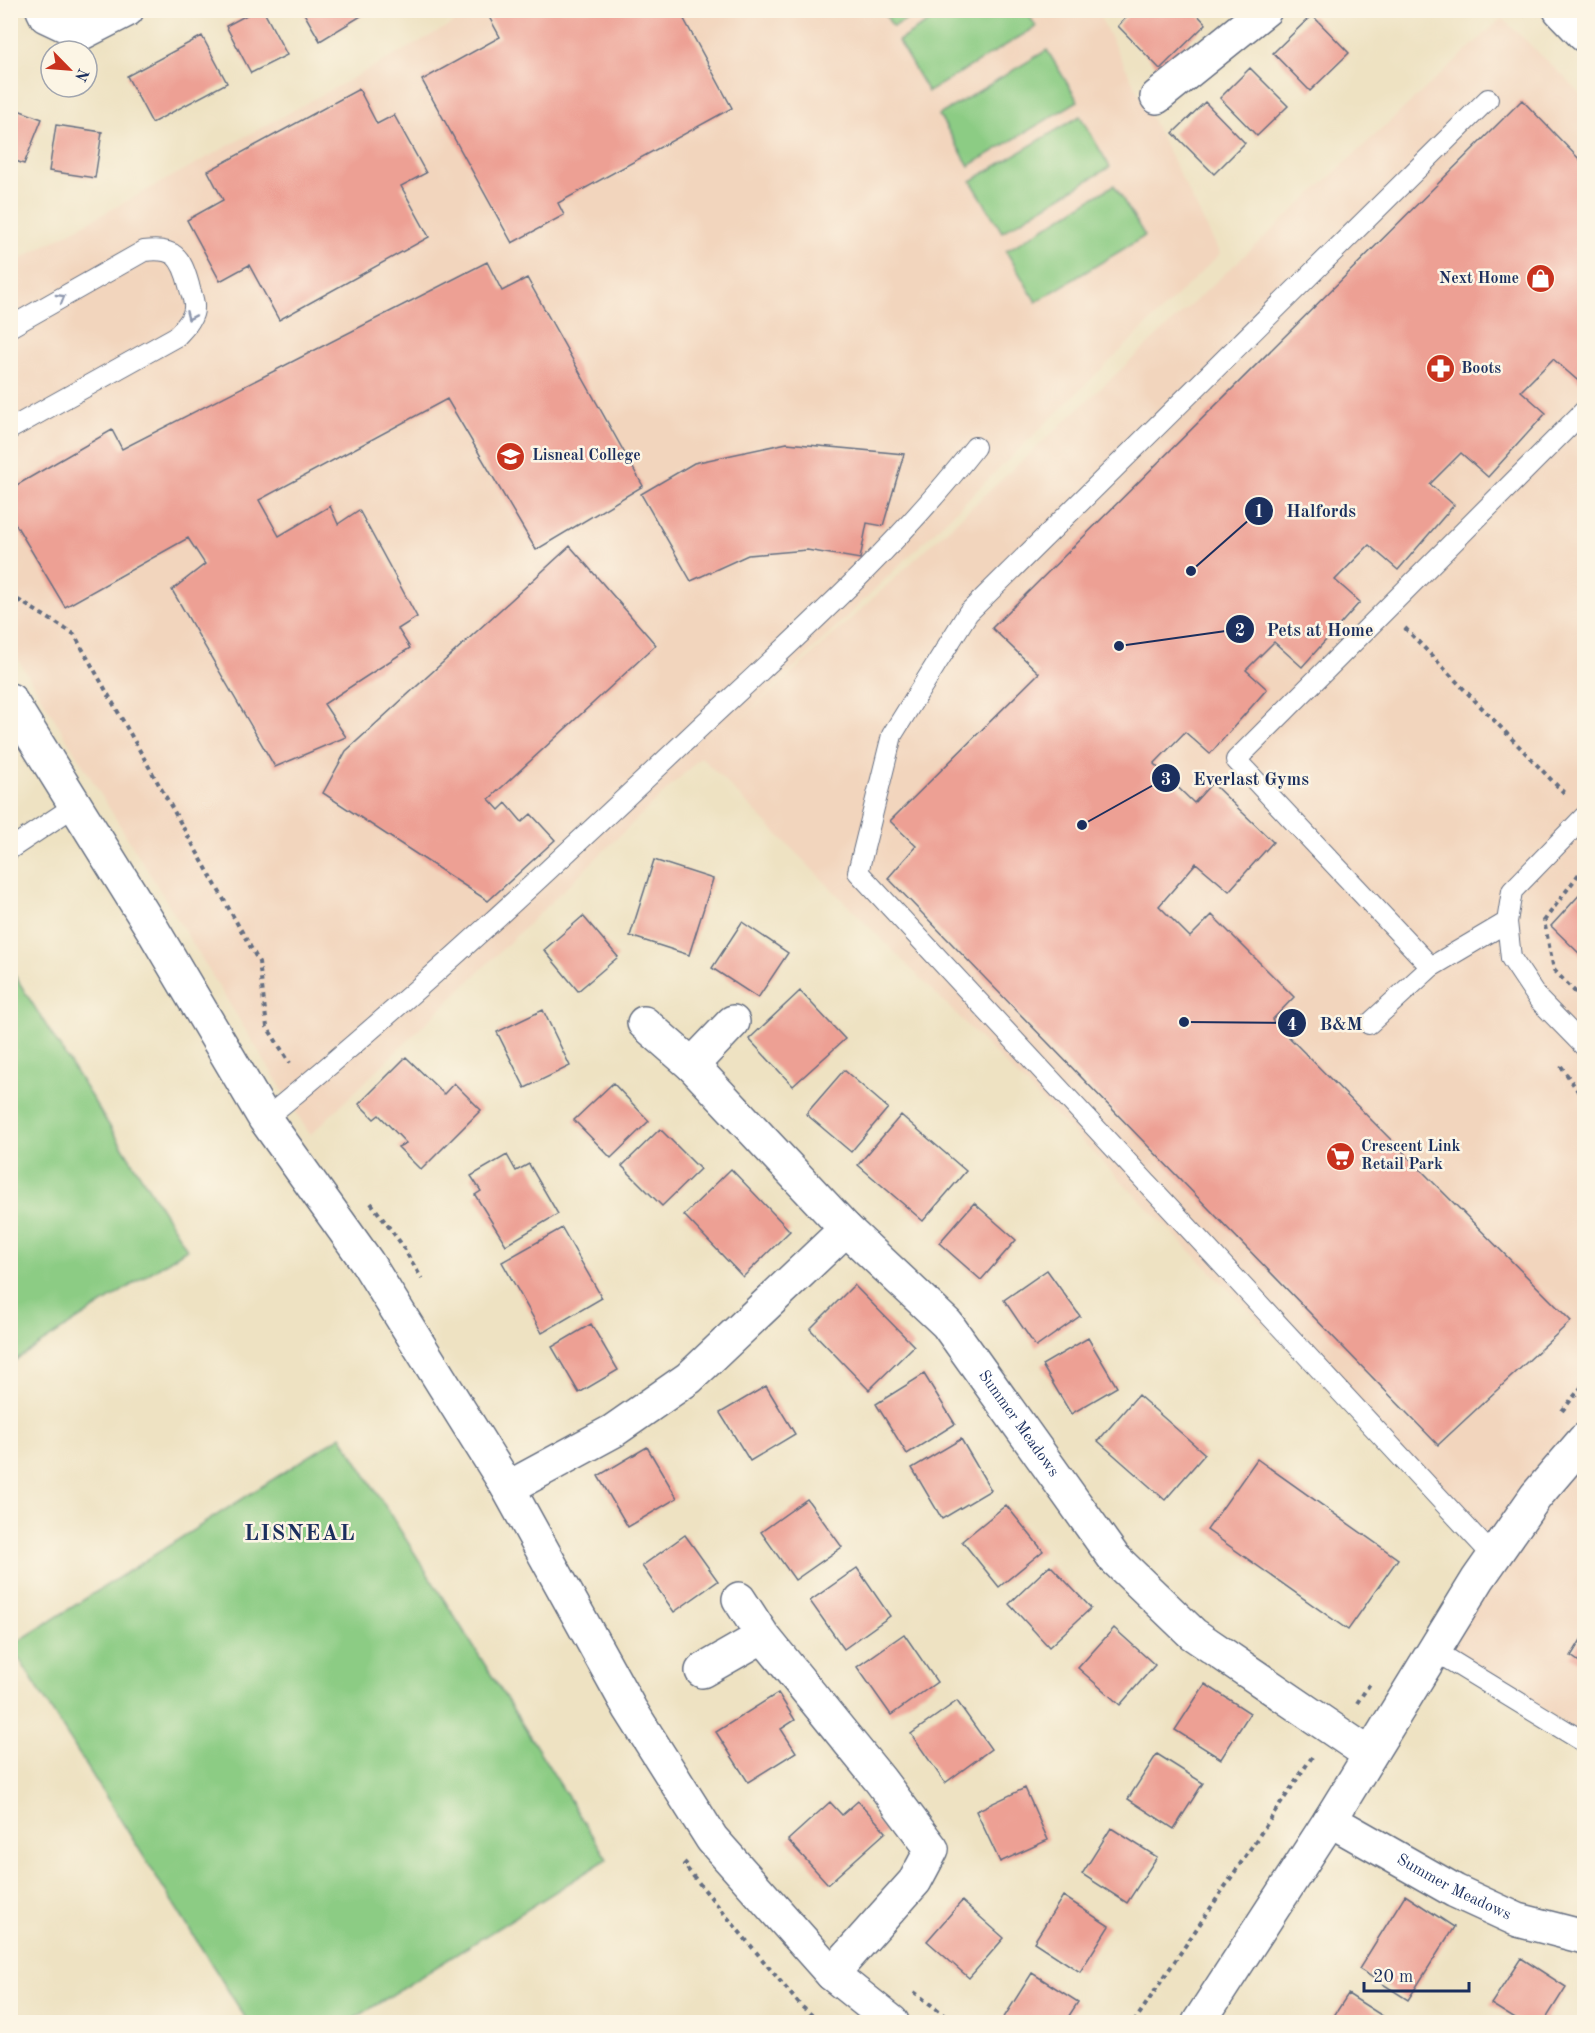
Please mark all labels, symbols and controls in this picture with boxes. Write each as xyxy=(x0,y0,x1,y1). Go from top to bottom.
north arrow xyxy=(39,39,99,99)
text: N xyxy=(71,66,91,84)
shop icon: Next Home xyxy=(1524,263,1556,295)
place label: Next Home xyxy=(1439,271,1519,287)
one-way arrow xyxy=(55,294,65,305)
one-way arrow xyxy=(185,310,197,321)
pharmacy icon: Boots xyxy=(1424,353,1456,385)
place label: Boots xyxy=(1461,361,1501,377)
school or university icon: Lisneal College xyxy=(495,440,527,472)
place label: Lisneal College xyxy=(532,448,641,464)
callout: Halfords xyxy=(1244,493,1368,529)
text: 1 xyxy=(1254,503,1264,521)
text: Halfords xyxy=(1286,503,1356,521)
callout: Pets at Home xyxy=(1225,611,1386,647)
text: 2 xyxy=(1235,622,1245,640)
text: Pets at Home xyxy=(1266,622,1374,640)
callout: Everlast Gyms xyxy=(1151,760,1321,796)
text: 3 xyxy=(1161,771,1171,789)
text: Everlast Gyms xyxy=(1193,771,1309,789)
callout: B&M xyxy=(1277,1005,1374,1041)
text: 4 xyxy=(1287,1016,1297,1034)
text: B&M xyxy=(1320,1016,1362,1034)
place label: Crescent Link Retail Park xyxy=(1361,1139,1461,1173)
supermarket icon: Crescent Link Retail Park xyxy=(1324,1140,1356,1172)
street label: Summer Meadows xyxy=(975,1368,1061,1480)
district label: LISNEAL xyxy=(244,1523,356,1545)
street label: Summer Meadows xyxy=(1394,1851,1513,1924)
scale bar xyxy=(1364,1955,1469,1993)
text: 20 m xyxy=(1373,1968,1413,1986)

